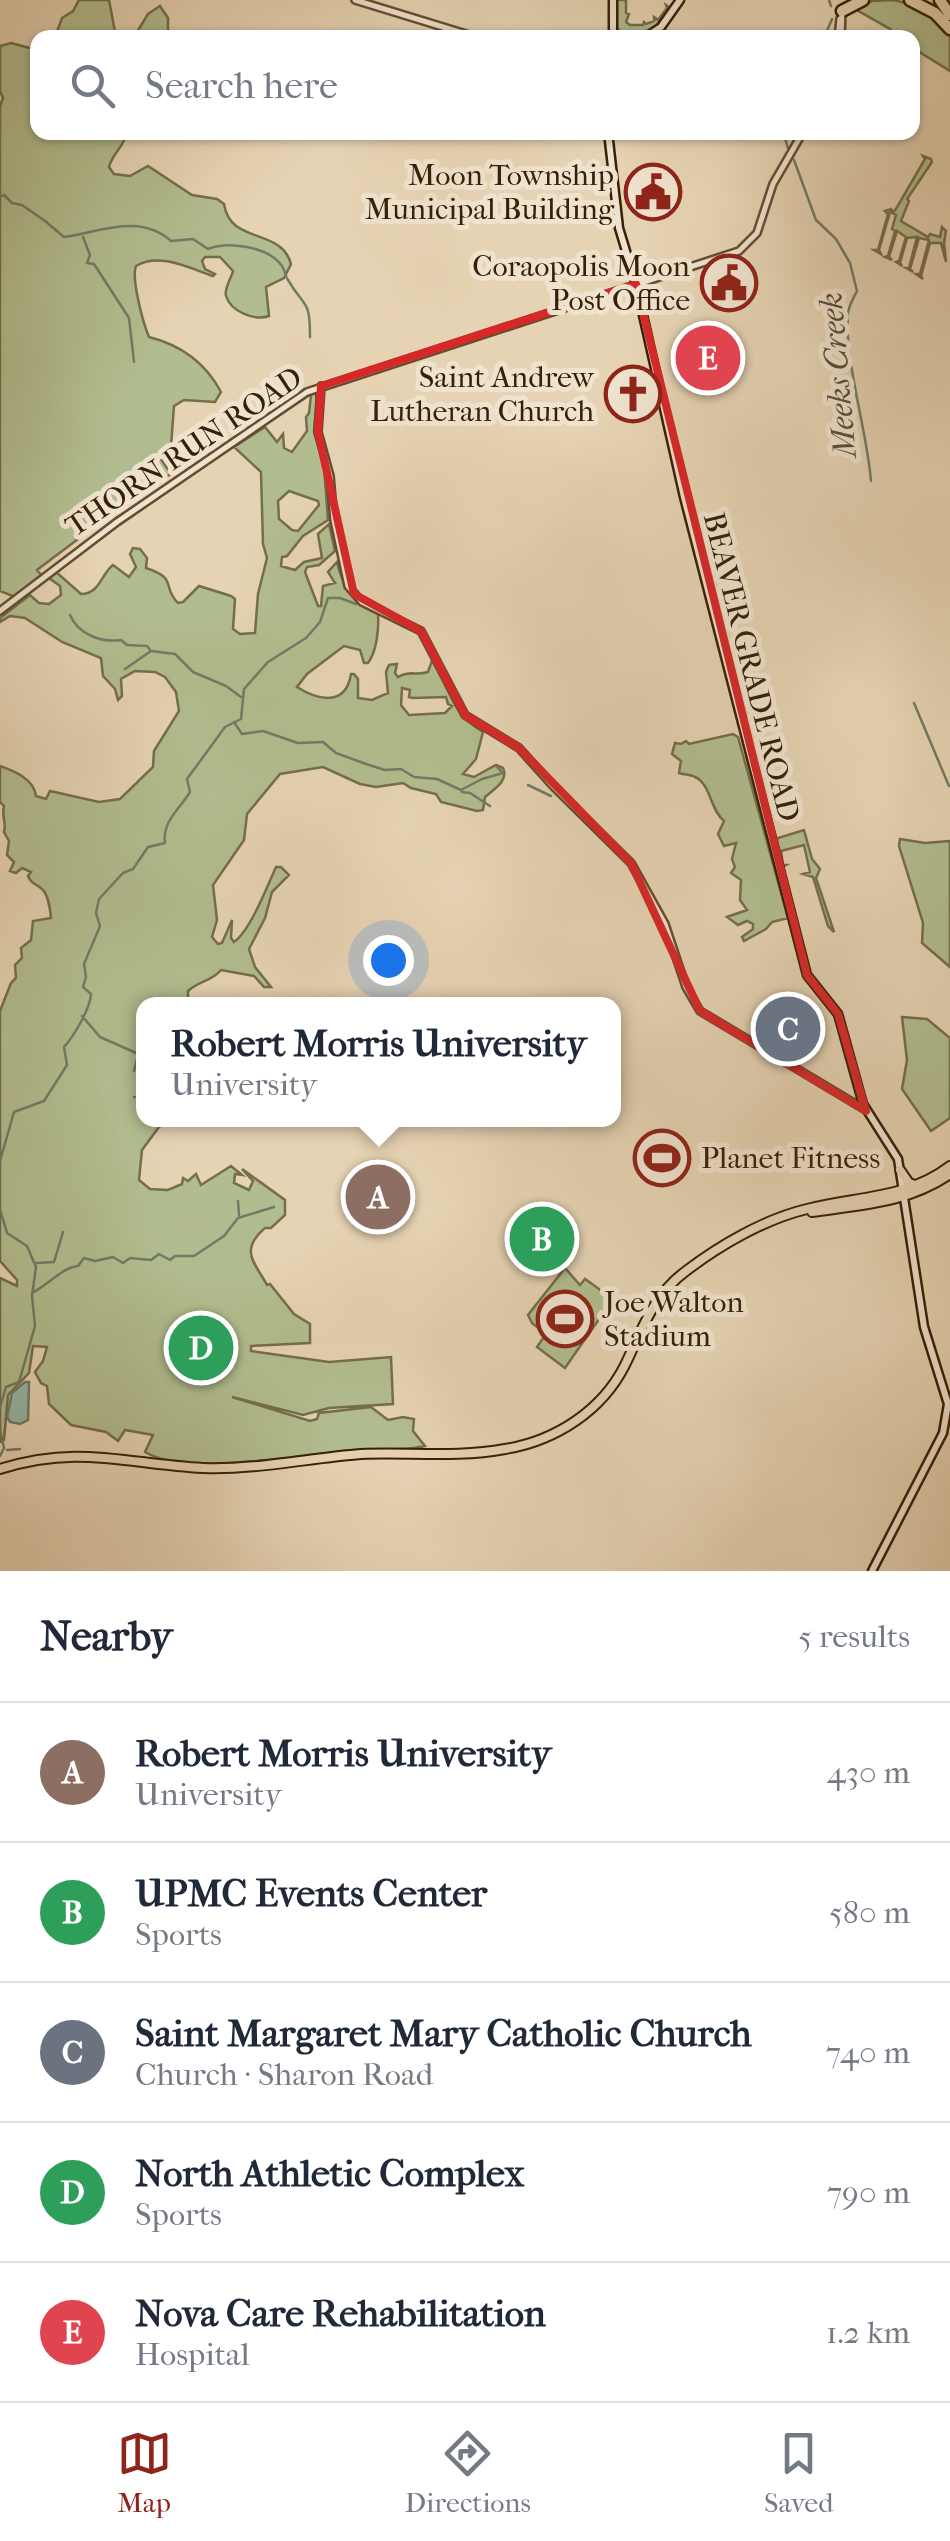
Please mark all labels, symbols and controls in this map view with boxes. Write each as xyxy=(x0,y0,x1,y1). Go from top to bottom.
search box xyxy=(30,30,920,140)
icon: search xyxy=(65,58,120,113)
text: Search here xyxy=(145,63,338,108)
place label: Moon Township Municipal Building xyxy=(365,158,615,227)
public building icon: Moon Township Municipal Building xyxy=(623,162,683,222)
place label: Coraopolis Moon Post Office xyxy=(472,249,691,318)
public building icon: Coraopolis Moon Post Office xyxy=(699,253,759,313)
water label: Meeks Creek xyxy=(812,291,864,461)
pin: E xyxy=(676,320,740,396)
street label: THORN RUN ROAD xyxy=(59,360,309,544)
place label: Saint Andrew Lutheran Church xyxy=(370,360,595,429)
church icon: Saint Andrew Lutheran Church xyxy=(603,364,663,424)
street label: BEAVER GRADE ROAD xyxy=(696,509,806,825)
your location xyxy=(363,935,414,986)
pin: C xyxy=(756,992,820,1066)
popup xyxy=(136,997,621,1127)
text: Robert Morris University xyxy=(170,1021,587,1066)
text: University xyxy=(170,1066,317,1103)
sports icon: Planet Fitness xyxy=(632,1128,692,1188)
place label: Planet Fitness xyxy=(701,1141,880,1176)
pin: A xyxy=(346,1160,410,1234)
pin: B xyxy=(510,1202,574,1276)
place label: Joe Walton Stadium xyxy=(602,1285,744,1354)
sports icon: Joe Walton Stadium xyxy=(535,1289,595,1349)
pin: D xyxy=(168,1310,234,1386)
text: Nearby xyxy=(40,1612,172,1661)
text: 5 results xyxy=(798,1618,910,1655)
text: Robert Morris University xyxy=(135,1731,551,1776)
text: A xyxy=(62,1754,83,1791)
text: 430 m xyxy=(827,1754,910,1791)
text: University xyxy=(135,1776,282,1813)
text: UPMC Events Center xyxy=(135,1871,487,1916)
text: B xyxy=(62,1894,83,1931)
text: 580 m xyxy=(829,1894,910,1931)
text: Sports xyxy=(135,1916,222,1953)
text: Saint Margaret Mary Catholic Church xyxy=(135,2011,752,2056)
text: C xyxy=(62,2034,83,2071)
text: 740 m xyxy=(825,2034,910,2071)
text: Church · Sharon Road xyxy=(135,2056,433,2093)
text: North Athletic Complex xyxy=(135,2151,524,2196)
text: D xyxy=(60,2174,85,2211)
text: 790 m xyxy=(827,2174,910,2211)
text: Sports xyxy=(135,2196,222,2233)
text: Nova Care Rehabilitation xyxy=(135,2291,546,2336)
text: E xyxy=(63,2314,82,2351)
text: 1.2 km xyxy=(826,2314,910,2351)
text: Hospital xyxy=(135,2336,250,2373)
tab: Map xyxy=(117,2426,172,2519)
tab: Directions xyxy=(405,2426,531,2519)
tab: Saved xyxy=(764,2426,833,2519)

